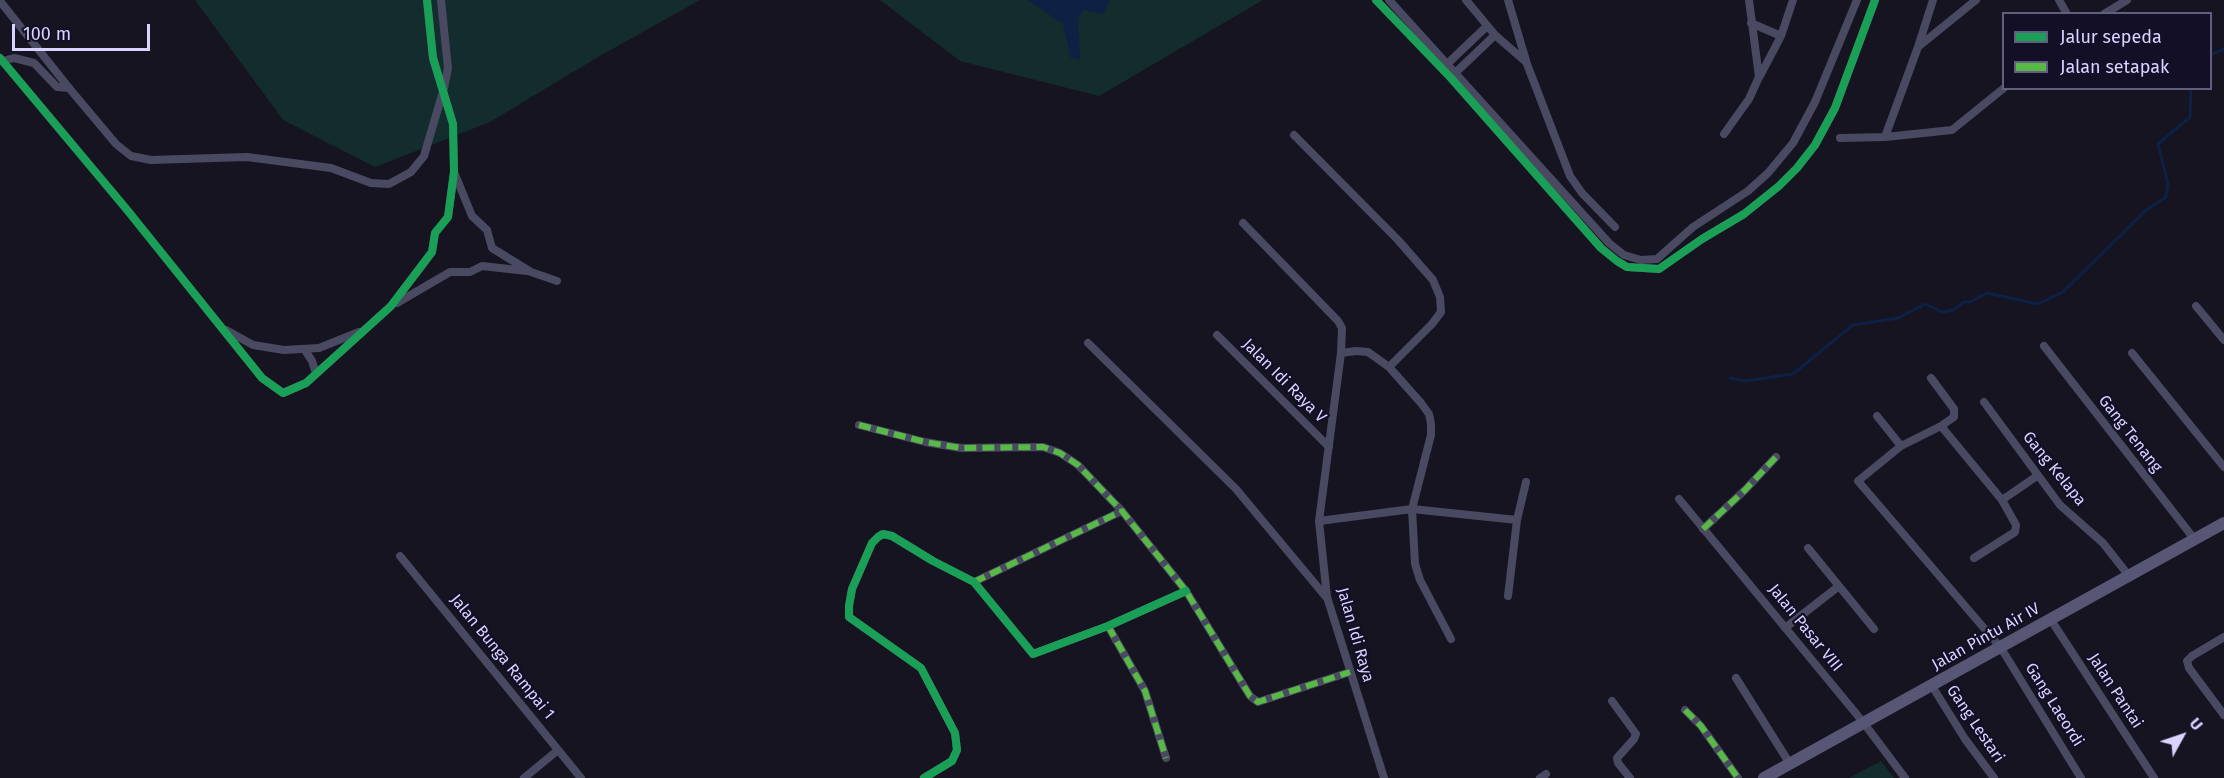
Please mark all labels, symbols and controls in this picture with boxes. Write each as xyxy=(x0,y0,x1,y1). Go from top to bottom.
scale bar xyxy=(15,12,153,50)
legend xyxy=(2002,12,2212,90)
text: 100 m xyxy=(23,23,71,45)
text: Jalur sepeda xyxy=(2060,26,2162,48)
text: Jalan setapak xyxy=(2060,56,2169,78)
street label: Jalan Idi Raya V xyxy=(1238,335,1330,427)
street label: Gang Tenang xyxy=(2094,392,2166,476)
street label: Gang Kelapa xyxy=(2018,428,2090,510)
street label: Jalan Pasar VIII xyxy=(1764,580,1846,676)
street label: Jalan Idi Raya xyxy=(1332,585,1378,685)
street label: Jalan Bunga Rampai 1 xyxy=(446,591,558,723)
street label: Jalan Pintu Air IV xyxy=(1929,599,2043,675)
street label: Jalan Pantai xyxy=(2084,650,2146,732)
street label: Gang Laeordi xyxy=(2021,660,2087,750)
street label: Gang Lestari xyxy=(1942,682,2008,766)
north arrow xyxy=(2152,706,2212,766)
text: U xyxy=(2186,714,2207,734)

